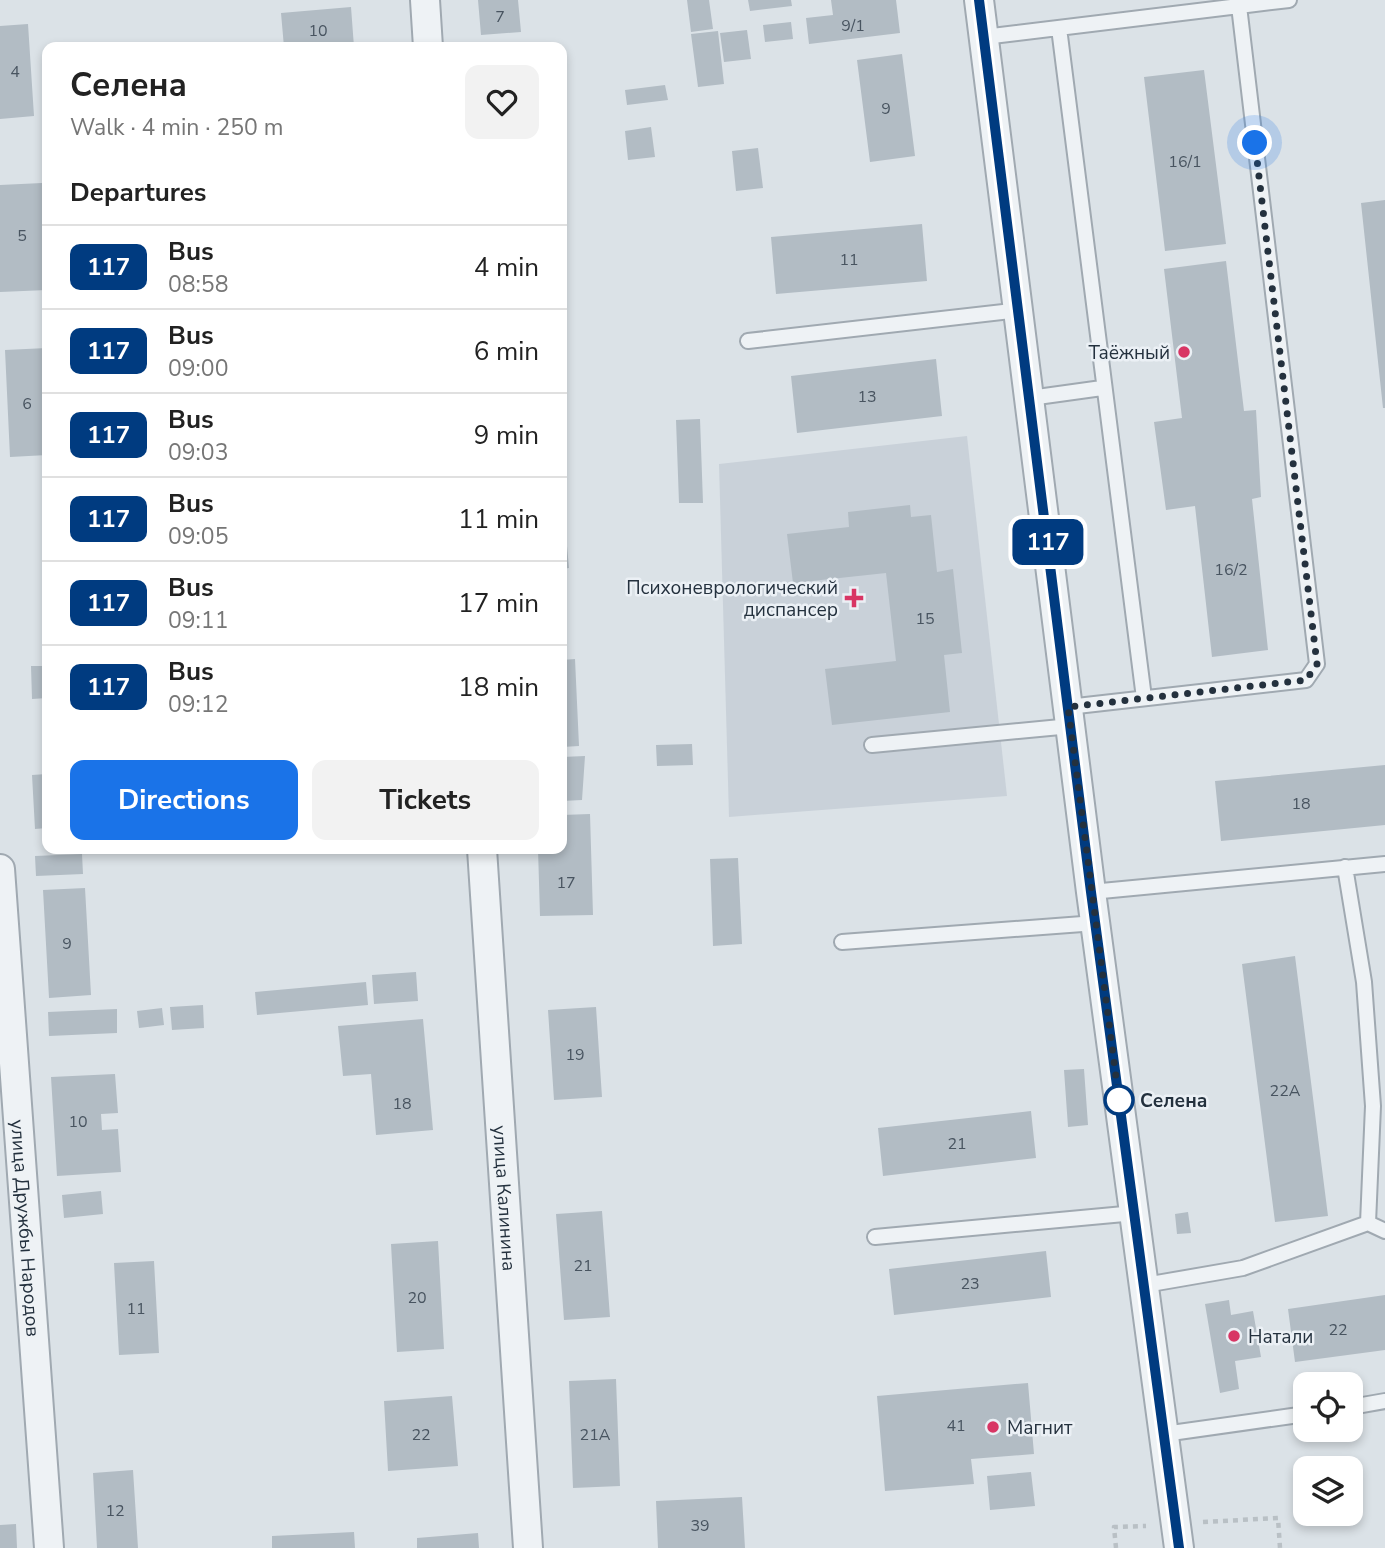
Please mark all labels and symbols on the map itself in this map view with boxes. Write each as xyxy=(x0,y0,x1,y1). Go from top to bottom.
house number: 7 xyxy=(495,6,505,28)
house number: 9/1 xyxy=(841,15,865,37)
house number: 10 xyxy=(308,20,328,42)
house number: 4 xyxy=(10,61,20,83)
house number: 9 xyxy=(881,98,891,120)
your location xyxy=(1237,125,1272,160)
house number: 16/1 xyxy=(1168,151,1202,173)
house number: 5 xyxy=(17,225,27,247)
house number: 11 xyxy=(839,249,859,271)
place label: Таёжный xyxy=(1088,340,1170,366)
marker: Таёжный xyxy=(1176,344,1192,360)
house number: 13 xyxy=(857,386,877,408)
house number: 6 xyxy=(22,393,32,415)
line badge: 117 xyxy=(1008,519,1088,565)
house number: 16/2 xyxy=(1214,559,1248,581)
place label: Психоневрологический диспансер xyxy=(626,575,838,623)
marker: Психоневрологический диспансер xyxy=(844,588,864,608)
house number: 15 xyxy=(915,608,935,630)
house number: 18 xyxy=(1291,793,1311,815)
house number: 17 xyxy=(556,872,576,894)
house number: 9 xyxy=(62,933,72,955)
house number: 19 xyxy=(565,1044,585,1066)
house number: 22А xyxy=(1270,1080,1301,1102)
marker: Селена xyxy=(1104,1085,1134,1115)
place label: Селена xyxy=(1140,1088,1207,1114)
house number: 18 xyxy=(392,1093,412,1115)
house number: 10 xyxy=(68,1111,88,1133)
street label: улица Дружбы Народов xyxy=(4,1119,46,1338)
street label: улица Калинина xyxy=(486,1125,522,1272)
house number: 21 xyxy=(947,1133,967,1155)
house number: 21 xyxy=(573,1255,593,1277)
house number: 23 xyxy=(960,1273,980,1295)
house number: 20 xyxy=(407,1287,427,1309)
house number: 11 xyxy=(126,1298,146,1320)
house number: 22 xyxy=(1328,1319,1348,1341)
place label: Натали xyxy=(1248,1324,1313,1350)
marker: Натали xyxy=(1226,1328,1242,1344)
house number: 41 xyxy=(946,1415,966,1437)
place label: Магнит xyxy=(1007,1415,1073,1441)
marker: Магнит xyxy=(985,1419,1001,1435)
house number: 22 xyxy=(411,1424,431,1446)
house number: 21А xyxy=(580,1424,611,1446)
house number: 12 xyxy=(105,1500,125,1522)
house number: 39 xyxy=(690,1515,710,1537)

